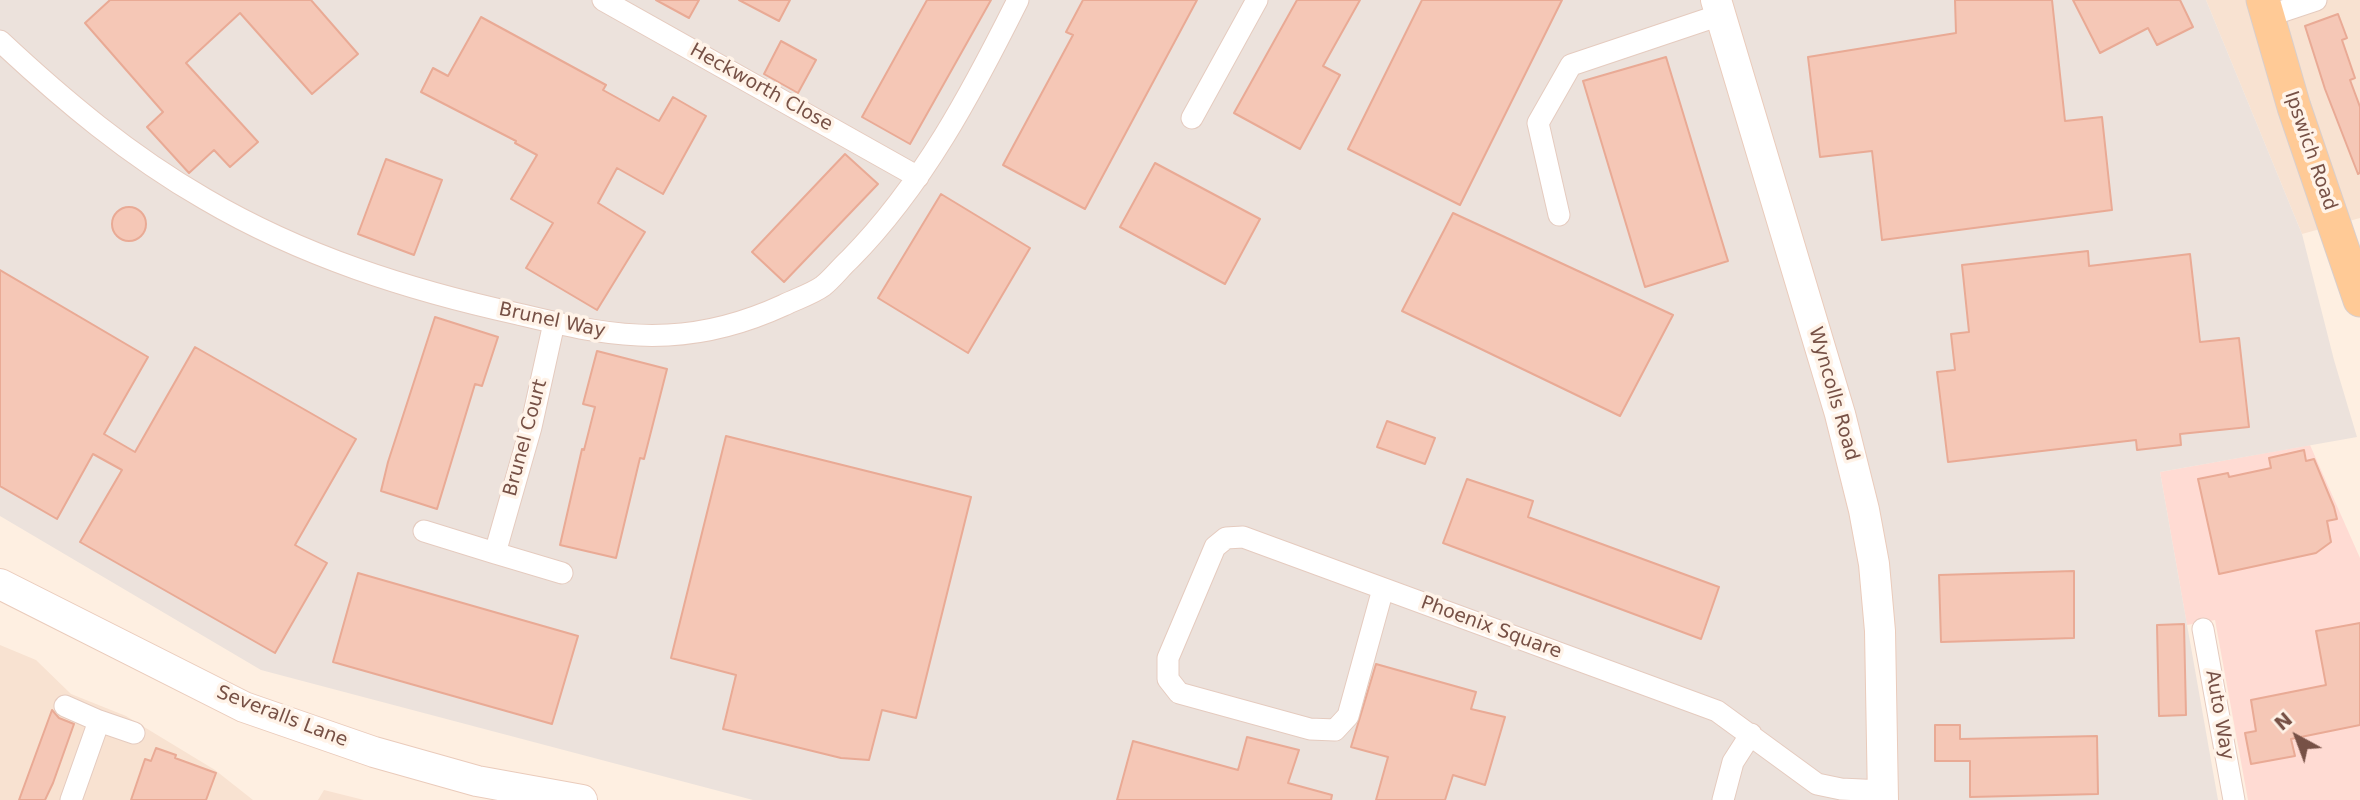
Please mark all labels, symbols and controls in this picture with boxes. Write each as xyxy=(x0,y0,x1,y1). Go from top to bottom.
street label: Heckworth Close xyxy=(686,39,836,137)
street label: Ipswich Road xyxy=(2279,88,2341,214)
street label: Brunel Way xyxy=(497,299,607,343)
street label: Wyncolls Road xyxy=(1803,325,1863,463)
street label: Brunel Court xyxy=(499,377,553,499)
street label: Phoenix Square xyxy=(1417,592,1565,664)
street label: Auto Way xyxy=(2200,668,2238,762)
street label: Severalls Lane xyxy=(213,682,351,752)
north arrow xyxy=(2262,702,2332,772)
text: N xyxy=(2270,708,2296,735)

